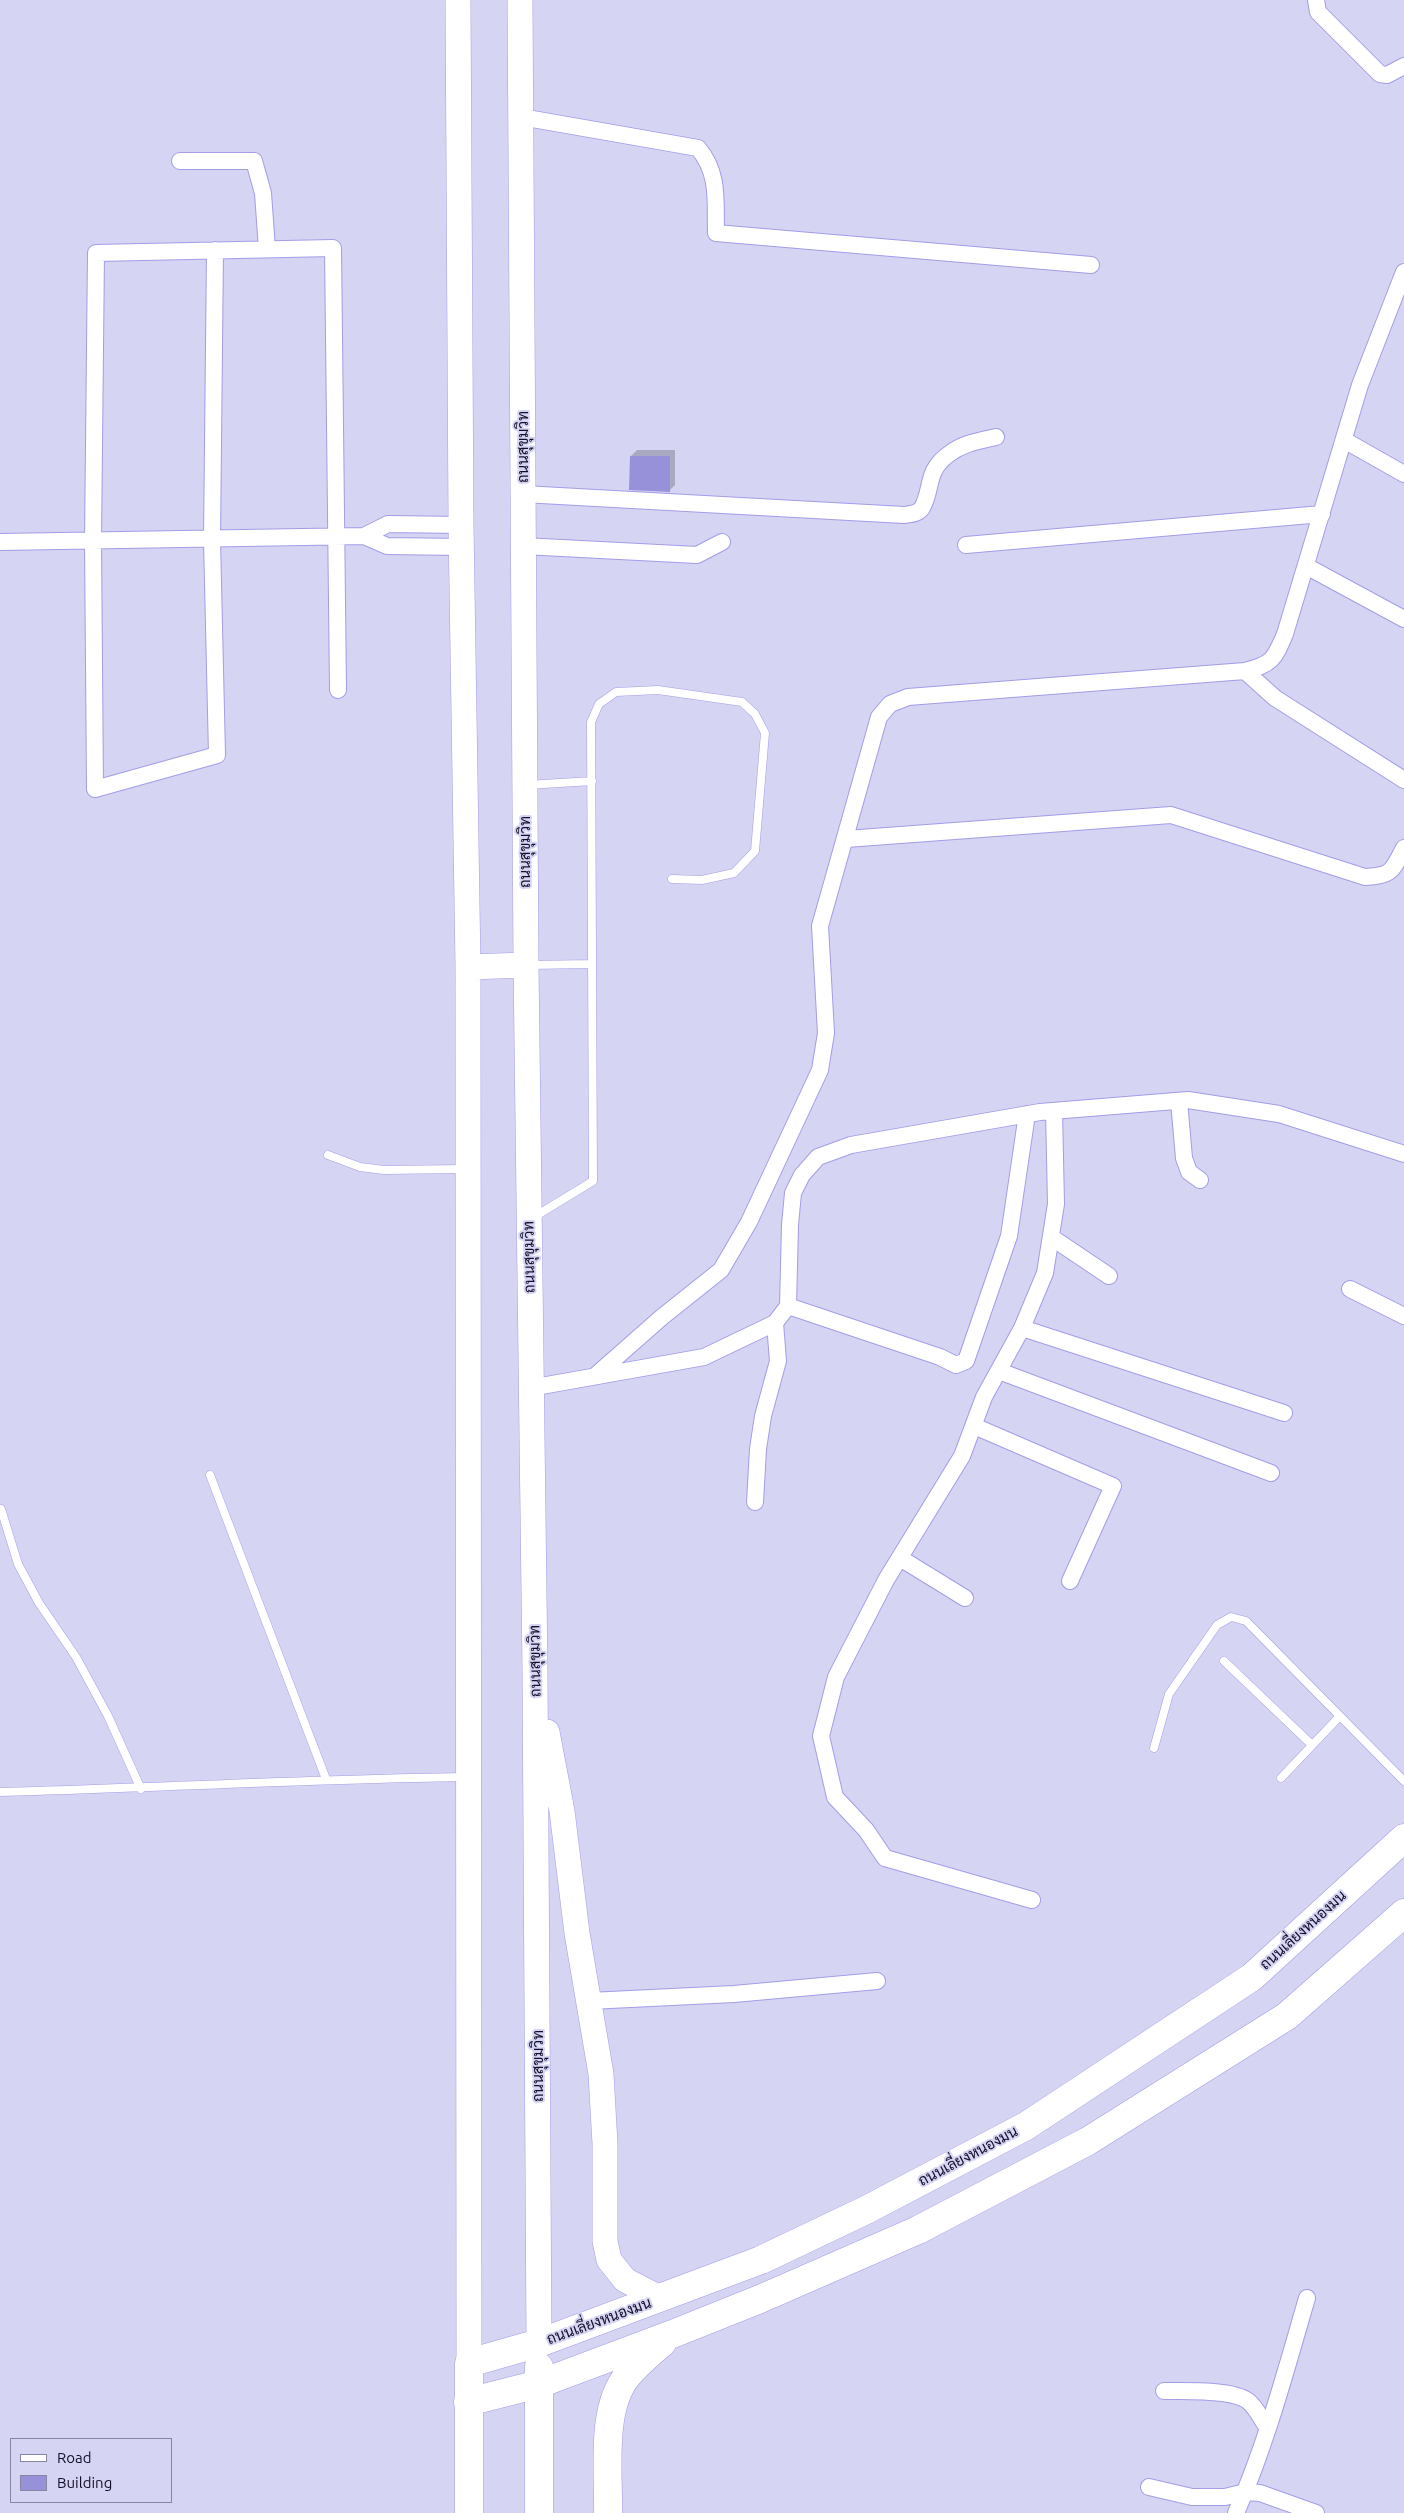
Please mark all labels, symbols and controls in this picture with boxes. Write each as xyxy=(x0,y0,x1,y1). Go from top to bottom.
street label: ถนนสุขุมวิท xyxy=(514,411,532,483)
street label: ถนนสุขุมวิท xyxy=(516,816,534,888)
street label: ถนนสุขุมวิท xyxy=(519,1221,539,1293)
street label: ถนนสุขุมวิท xyxy=(525,1625,545,1697)
street label: ถนนเลี่ยงหนองมน xyxy=(1256,1886,1350,1974)
street label: ถนนสุขุมวิท xyxy=(529,2030,547,2102)
street label: ถนนเลี่ยงหนองมน xyxy=(915,2122,1021,2190)
street label: ถนนเลี่ยงหนองมน xyxy=(544,2294,654,2348)
legend xyxy=(10,2438,172,2503)
text: Road xyxy=(57,2449,92,2466)
text: Building xyxy=(57,2474,112,2491)

